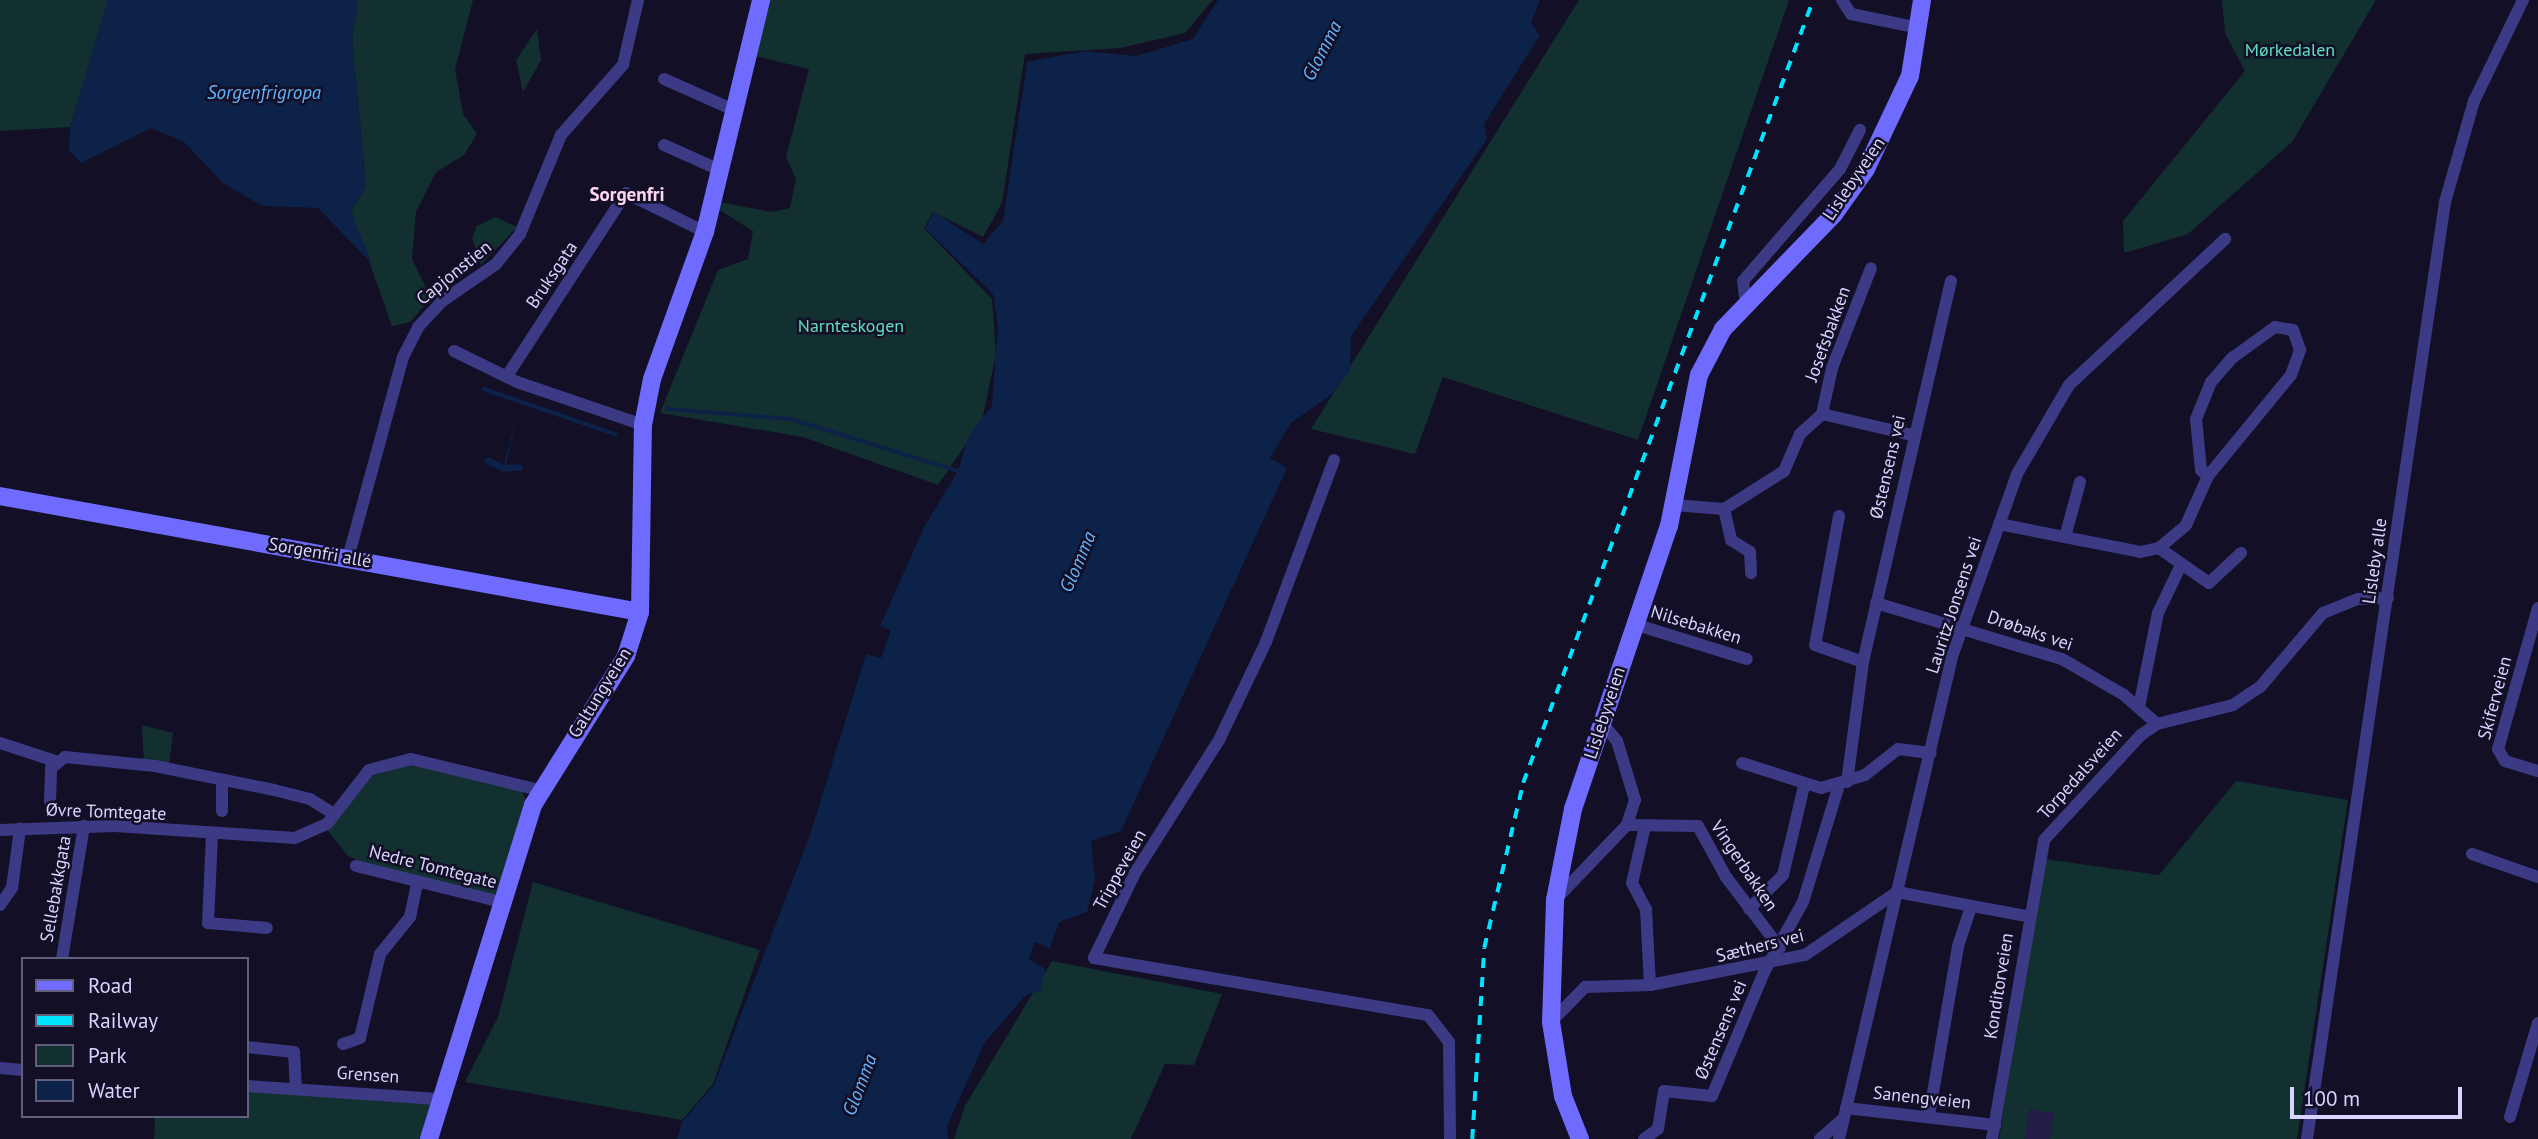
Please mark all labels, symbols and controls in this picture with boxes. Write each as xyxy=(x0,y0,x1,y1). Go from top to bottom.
water label: Glomma xyxy=(1297,17,1347,85)
park label: Mørkedalen xyxy=(2245,39,2335,61)
water label: Sorgenfrigropa xyxy=(207,82,321,104)
street label: Lislebyveien xyxy=(1818,133,1890,225)
district label: Sorgenfri xyxy=(589,184,665,206)
street label: Capjonstien xyxy=(412,236,496,310)
street label: Bruksgata xyxy=(522,237,582,313)
street label: Josefsbakken xyxy=(1801,284,1855,384)
park label: Narnteskogen xyxy=(798,315,904,337)
street label: Østensens vei xyxy=(1866,413,1910,521)
street label: Lisleby alle xyxy=(2358,516,2392,606)
water label: Glomma xyxy=(1055,528,1101,596)
street label: Sorgenfri allé xyxy=(267,533,373,573)
street label: Lauritz Jonsens vei xyxy=(1922,533,1986,677)
street label: Nilsebakken xyxy=(1648,601,1744,649)
street label: Drøbaks vei xyxy=(1984,606,2076,656)
street label: Galtungveien xyxy=(564,644,636,742)
street label: Skiferveien xyxy=(2474,654,2516,742)
street label: Lislebyveien xyxy=(1580,664,1630,762)
street label: Torpedalsveien xyxy=(2033,724,2127,824)
street label: Øvre Tomtegate xyxy=(45,799,167,825)
street label: Vingerbakken xyxy=(1706,817,1782,915)
street label: Trippeveien xyxy=(1089,826,1151,914)
street label: Sellebakkgata xyxy=(36,834,76,944)
street label: Nedre Tomtegate xyxy=(367,841,499,893)
street label: Sæthers vei xyxy=(1714,925,1806,967)
street label: Konditorveien xyxy=(1980,931,2018,1041)
legend xyxy=(21,957,248,1118)
text: Road xyxy=(88,972,132,999)
street label: Østensens vei xyxy=(1690,977,1752,1083)
text: Railway xyxy=(88,1007,158,1034)
text: Park xyxy=(88,1042,127,1069)
water label: Glomma xyxy=(838,1051,882,1119)
street label: Grensen xyxy=(336,1062,400,1088)
scale bar xyxy=(2293,1072,2464,1116)
text: Water xyxy=(88,1077,140,1104)
street label: Sanengveien xyxy=(1872,1082,1972,1114)
text: 100 m xyxy=(2303,1085,2360,1112)

